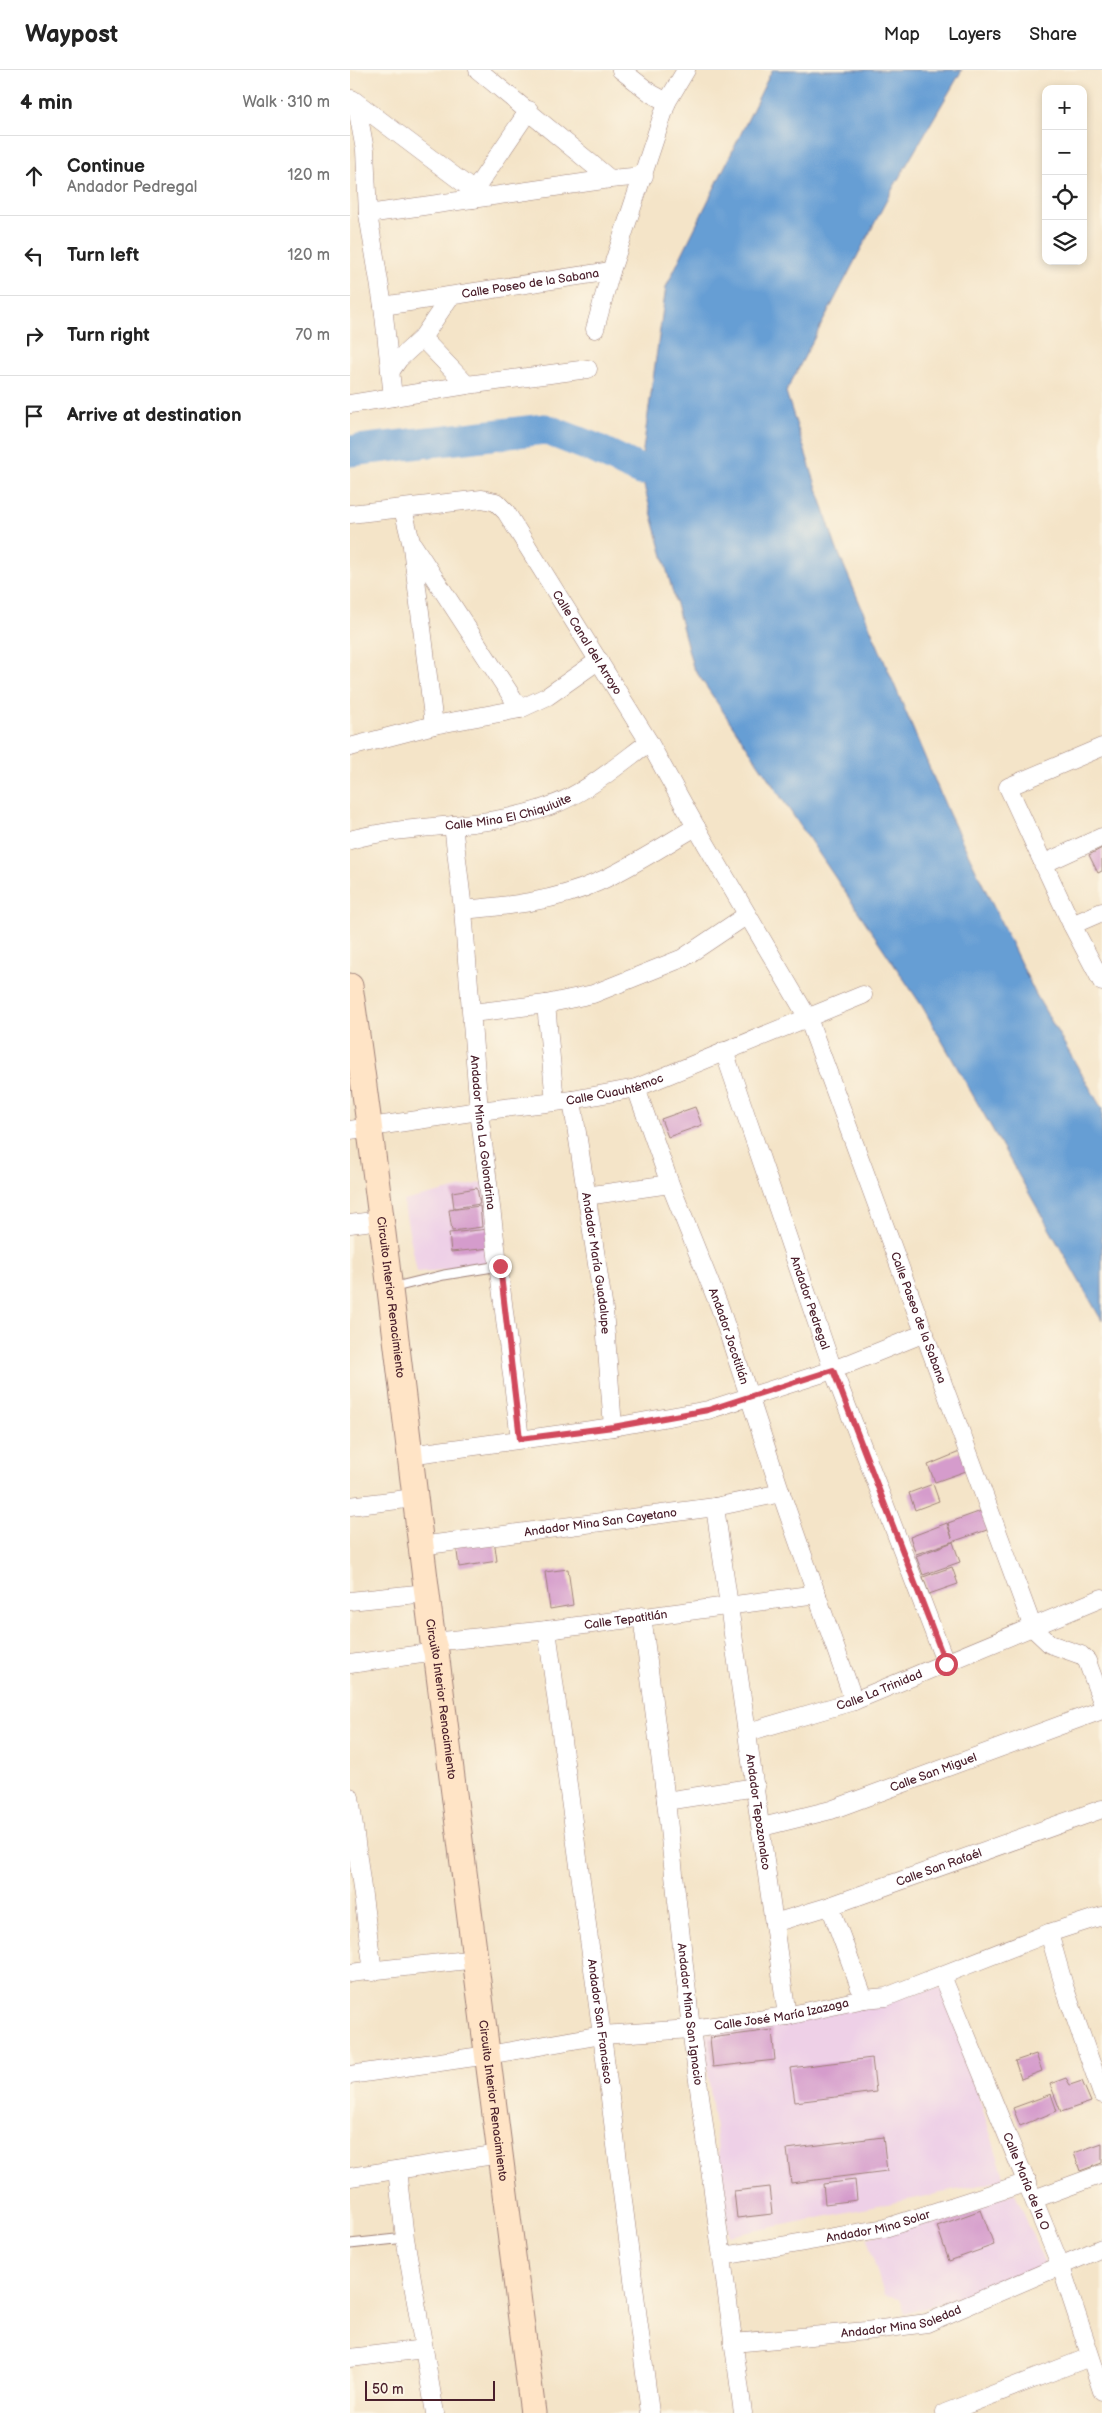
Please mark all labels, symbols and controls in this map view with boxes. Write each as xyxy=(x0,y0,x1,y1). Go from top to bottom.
text: Waypost xyxy=(25,20,118,49)
text: Map xyxy=(884,24,920,45)
text: Layers xyxy=(948,24,1001,45)
text: Share xyxy=(1029,24,1077,45)
map controls xyxy=(1042,85,1087,265)
button: + xyxy=(1042,85,1087,130)
text: 4 min xyxy=(20,90,73,115)
text: Walk · 310 m xyxy=(242,93,330,112)
button: − xyxy=(1042,130,1087,175)
text: Continue xyxy=(67,155,145,178)
icon: ahead xyxy=(20,162,48,190)
text: 120 m xyxy=(287,166,330,185)
button: locate xyxy=(1042,175,1087,220)
text: Andador Pedregal xyxy=(67,178,197,197)
button: layers xyxy=(1042,220,1087,265)
icon: left xyxy=(20,242,48,270)
text: Turn left xyxy=(67,244,139,267)
text: 120 m xyxy=(287,246,330,265)
street label: Calle Paseo de la Sabana xyxy=(461,266,600,302)
icon: right xyxy=(20,322,48,350)
text: Turn right xyxy=(67,324,150,347)
text: 70 m xyxy=(295,326,330,345)
icon: arrive xyxy=(20,402,48,430)
text: Arrive at destination xyxy=(67,404,242,427)
street label: Calle Canal del Arroyo xyxy=(549,588,625,698)
street label: Calle Mina El Chiquiuite xyxy=(444,791,574,834)
street label: Andador Mina La Golondrina xyxy=(467,1055,498,1211)
street label: Calle Cuauhtémoc xyxy=(565,1071,666,1109)
street label: Andador María Guadalupe xyxy=(578,1191,613,1335)
street label: Circuito Interior Renacimiento xyxy=(373,1216,408,1379)
street label: Calle Paseo de la Sabana xyxy=(887,1250,949,1386)
street label: Andador Pedregal xyxy=(787,1254,832,1352)
route end xyxy=(489,1255,512,1278)
street label: Andador Jocotitlán xyxy=(705,1286,752,1387)
street label: Andador Mina San Cayetano xyxy=(523,1505,678,1540)
street label: Calle Tepatitlán xyxy=(583,1607,669,1633)
street label: Circuito Interior Renacimiento xyxy=(422,1618,459,1781)
route start xyxy=(935,1653,958,1676)
street label: Calle La Trinidad xyxy=(835,1666,925,1714)
street label: Calle San Miguel xyxy=(888,1750,979,1796)
street label: Andador Tepozonalco xyxy=(742,1753,773,1871)
street label: Calle San Rafaél xyxy=(894,1845,984,1890)
street label: Andador Mina San Ignacio xyxy=(674,1942,706,2086)
street label: Andador San Francisco xyxy=(584,1958,615,2085)
street label: Calle José María Izazaga xyxy=(713,1996,850,2034)
street label: Circuito Interior Renacimiento xyxy=(475,2019,510,2182)
street label: Calle María de la O xyxy=(999,2130,1052,2233)
street label: Andador Mina Solar xyxy=(825,2207,933,2246)
street label: Andador Mina Soledad xyxy=(840,2302,964,2341)
scale bar xyxy=(365,2378,495,2401)
text: 50 m xyxy=(372,2381,404,2398)

